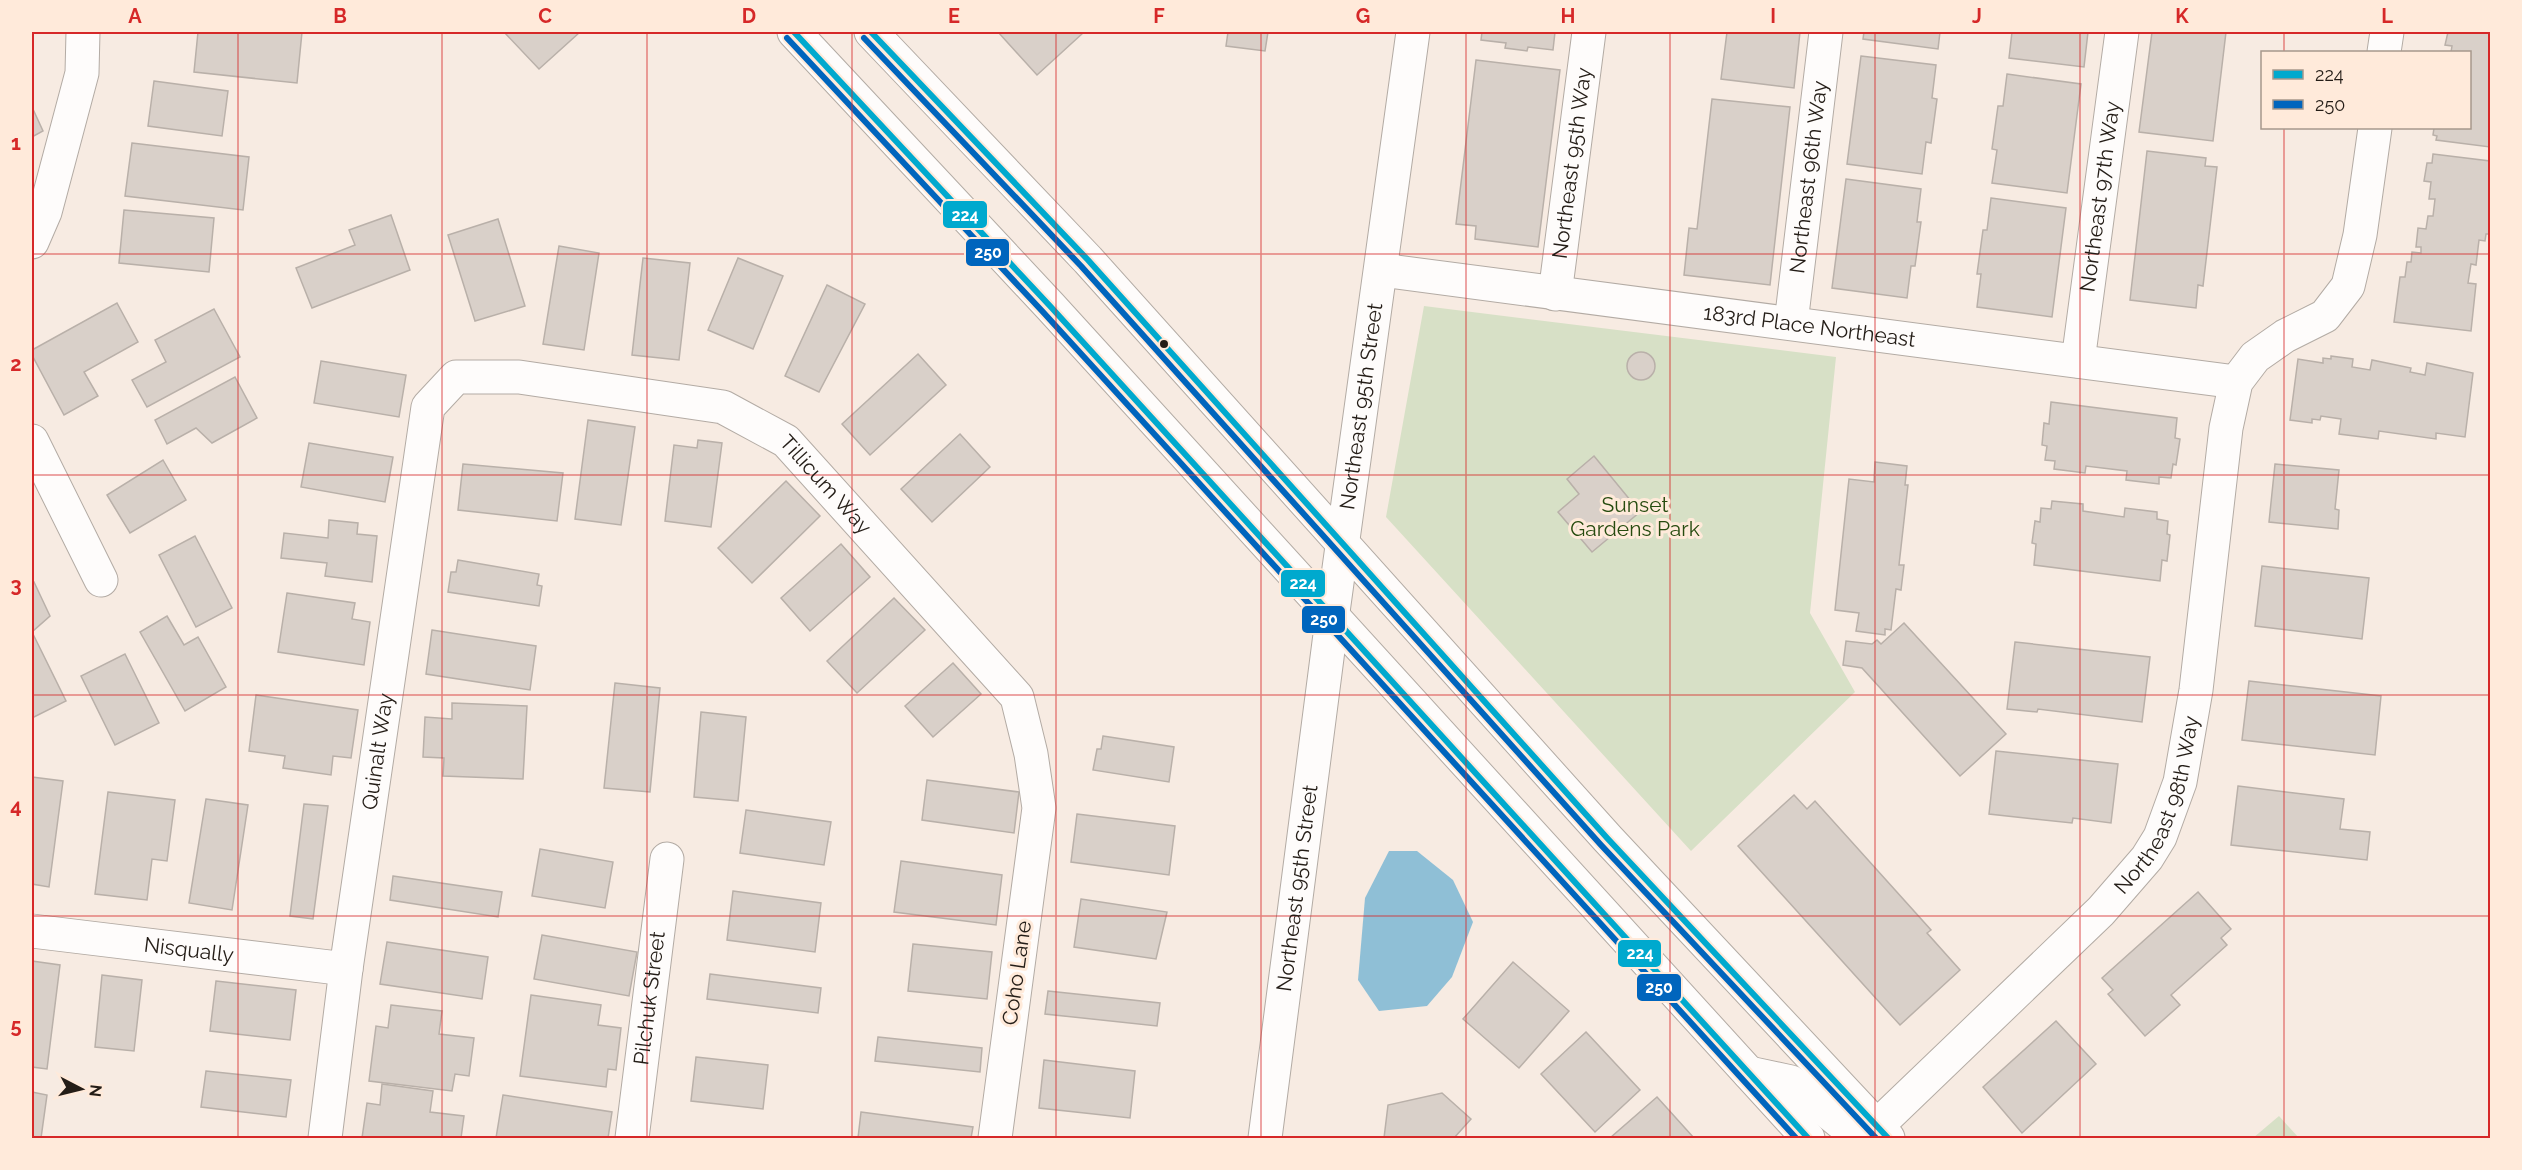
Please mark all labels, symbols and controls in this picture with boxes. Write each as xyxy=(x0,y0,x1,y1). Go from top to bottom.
text: A xyxy=(128,4,142,28)
text: B xyxy=(333,4,347,28)
text: C xyxy=(538,4,552,28)
text: D xyxy=(742,4,756,28)
text: E xyxy=(948,4,960,28)
text: F xyxy=(1153,4,1165,28)
text: G xyxy=(1356,4,1370,28)
text: H xyxy=(1561,4,1575,28)
text: I xyxy=(1770,4,1776,28)
text: J xyxy=(1972,4,1982,28)
text: K xyxy=(2175,4,2189,28)
text: L xyxy=(2381,4,2393,28)
legend xyxy=(2261,51,2471,129)
text: 224 xyxy=(2315,64,2344,85)
street label: Northeast 95th Way xyxy=(1547,66,1596,260)
street label: Northeast 96th Way xyxy=(1784,79,1832,275)
text: 250 xyxy=(2315,94,2345,115)
street label: Northeast 97th Way xyxy=(2074,99,2125,293)
text: 1 xyxy=(11,131,21,155)
line badge: 224 xyxy=(942,200,988,229)
text: 224 xyxy=(951,206,979,225)
line badge: 250 xyxy=(965,238,1010,267)
text: 250 xyxy=(974,243,1002,262)
street label: 183rd Place Northeast xyxy=(1702,299,1917,352)
street label: Northeast 95th Street xyxy=(1334,301,1387,511)
unlabelled marker xyxy=(1158,338,1170,350)
text: 2 xyxy=(10,352,22,376)
street label: Tillicum Way xyxy=(775,430,877,539)
park label: Sunset Gardens Park xyxy=(1570,492,1700,541)
line badge: 224 xyxy=(1280,569,1326,598)
text: 3 xyxy=(10,573,22,597)
text: 224 xyxy=(1289,574,1317,593)
line badge: 250 xyxy=(1301,605,1346,634)
text: 250 xyxy=(1310,610,1338,629)
street label: Quinalt Way xyxy=(356,692,398,811)
street label: Northeast 98th Way xyxy=(2109,714,2203,899)
street label: Northeast 95th Street xyxy=(1271,783,1322,993)
text: 4 xyxy=(10,794,22,818)
street label: Coho Lane xyxy=(997,919,1036,1027)
street label: Pilchuk Street xyxy=(628,930,670,1066)
street label: Nisqually xyxy=(143,932,235,967)
line badge: 224 xyxy=(1617,939,1662,968)
text: 224 xyxy=(1626,944,1654,963)
line badge: 250 xyxy=(1636,973,1682,1002)
text: 250 xyxy=(1645,978,1673,997)
text: 5 xyxy=(10,1014,22,1038)
north arrow xyxy=(51,1059,111,1119)
text: N xyxy=(85,1084,106,1098)

